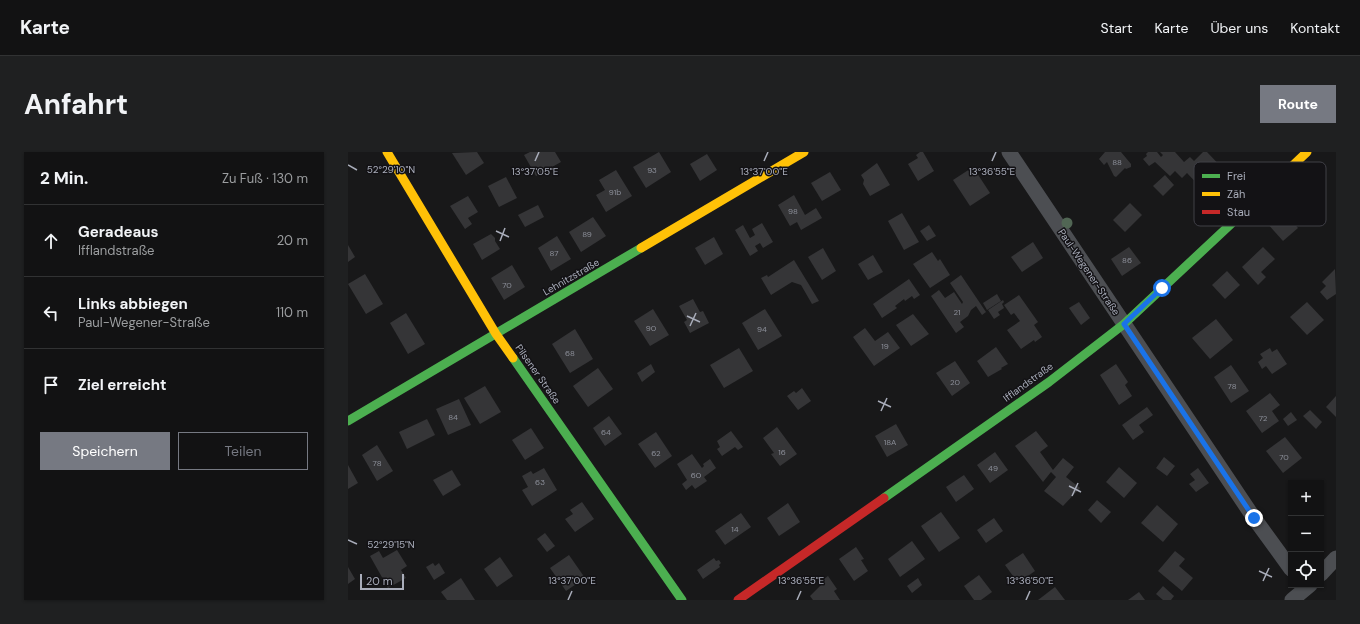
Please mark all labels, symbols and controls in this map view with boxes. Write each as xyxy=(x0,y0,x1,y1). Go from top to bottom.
text: Karte xyxy=(20,15,70,40)
text: Start xyxy=(1101,19,1132,37)
text: Karte xyxy=(1154,19,1188,37)
text: Über uns xyxy=(1210,19,1268,37)
text: Kontakt xyxy=(1290,19,1340,37)
button: Route xyxy=(1260,85,1336,123)
text: Anfahrt xyxy=(24,86,128,123)
house number: 88 xyxy=(1112,157,1122,167)
legend xyxy=(1194,162,1326,226)
text: 52°29'10"N xyxy=(367,163,415,176)
text: 13°37'05"E xyxy=(512,165,559,178)
house number: 93 xyxy=(647,165,657,175)
text: 13°37'00"E xyxy=(740,165,788,178)
text: 13°36'55"E xyxy=(969,165,1016,178)
text: 2 Min. xyxy=(40,167,88,189)
text: Frei xyxy=(1227,169,1246,183)
text: Zu Fuß · 130 m xyxy=(222,170,308,187)
house number: 91b xyxy=(609,187,621,197)
text: Zäh xyxy=(1227,187,1245,201)
text: Stau xyxy=(1227,205,1250,219)
house number: 98 xyxy=(788,206,798,216)
text: Geradeaus xyxy=(78,222,159,242)
street label: Paul-Wegener-Straße xyxy=(1055,226,1123,318)
house number: 89 xyxy=(582,229,592,239)
icon: ahead xyxy=(40,230,62,252)
text: 20 m xyxy=(277,232,308,249)
text: Ifflandstraße xyxy=(78,242,154,259)
house number: 87 xyxy=(550,248,558,258)
street label: Lehnitzstraße xyxy=(540,255,602,298)
house number: 86 xyxy=(1122,255,1132,265)
route start xyxy=(1153,279,1171,297)
house number: 70 xyxy=(502,280,512,290)
text: Links abbiegen xyxy=(78,294,188,314)
icon: left xyxy=(40,302,62,324)
text: 110 m xyxy=(276,304,308,321)
house number: 21 xyxy=(953,307,961,317)
text: Paul-Wegener-Straße xyxy=(78,314,210,331)
house number: 90 xyxy=(646,323,657,333)
house number: 94 xyxy=(757,324,767,334)
house number: 19 xyxy=(881,341,889,351)
street label: Pilsener Straße xyxy=(513,342,564,407)
house number: 68 xyxy=(565,348,575,358)
street label: Ifflandstraße xyxy=(1000,359,1056,405)
icon: arrive xyxy=(40,374,62,396)
text: Ziel erreicht xyxy=(78,375,167,395)
house number: 20 xyxy=(950,377,961,387)
house number: 78 xyxy=(1228,381,1237,391)
house number: 84 xyxy=(448,412,458,422)
house number: 72 xyxy=(1259,413,1268,423)
house number: 64 xyxy=(601,427,611,437)
button: Speichern xyxy=(40,432,170,470)
button: Teilen xyxy=(178,432,308,470)
house number: 18A xyxy=(884,437,897,447)
house number: 16 xyxy=(778,447,786,457)
house number: 62 xyxy=(651,448,661,458)
house number: 70 xyxy=(1279,452,1289,462)
house number: 78 xyxy=(373,458,382,468)
house number: 49 xyxy=(988,463,998,473)
house number: 60 xyxy=(691,470,702,480)
house number: 63 xyxy=(535,477,545,487)
map controls xyxy=(1288,480,1324,588)
button: + xyxy=(1288,480,1324,516)
route end xyxy=(1245,509,1263,527)
button: − xyxy=(1288,516,1324,552)
house number: 14 xyxy=(731,524,739,534)
text: 52°29'15"N xyxy=(367,538,415,551)
button: locate xyxy=(1288,552,1324,588)
scale bar xyxy=(360,572,404,591)
text: 20 m xyxy=(366,574,392,588)
text: 13°37'00"E xyxy=(548,574,596,587)
text: 13°36'55"E xyxy=(778,574,825,587)
text: 13°36'50"E xyxy=(1006,574,1054,587)

